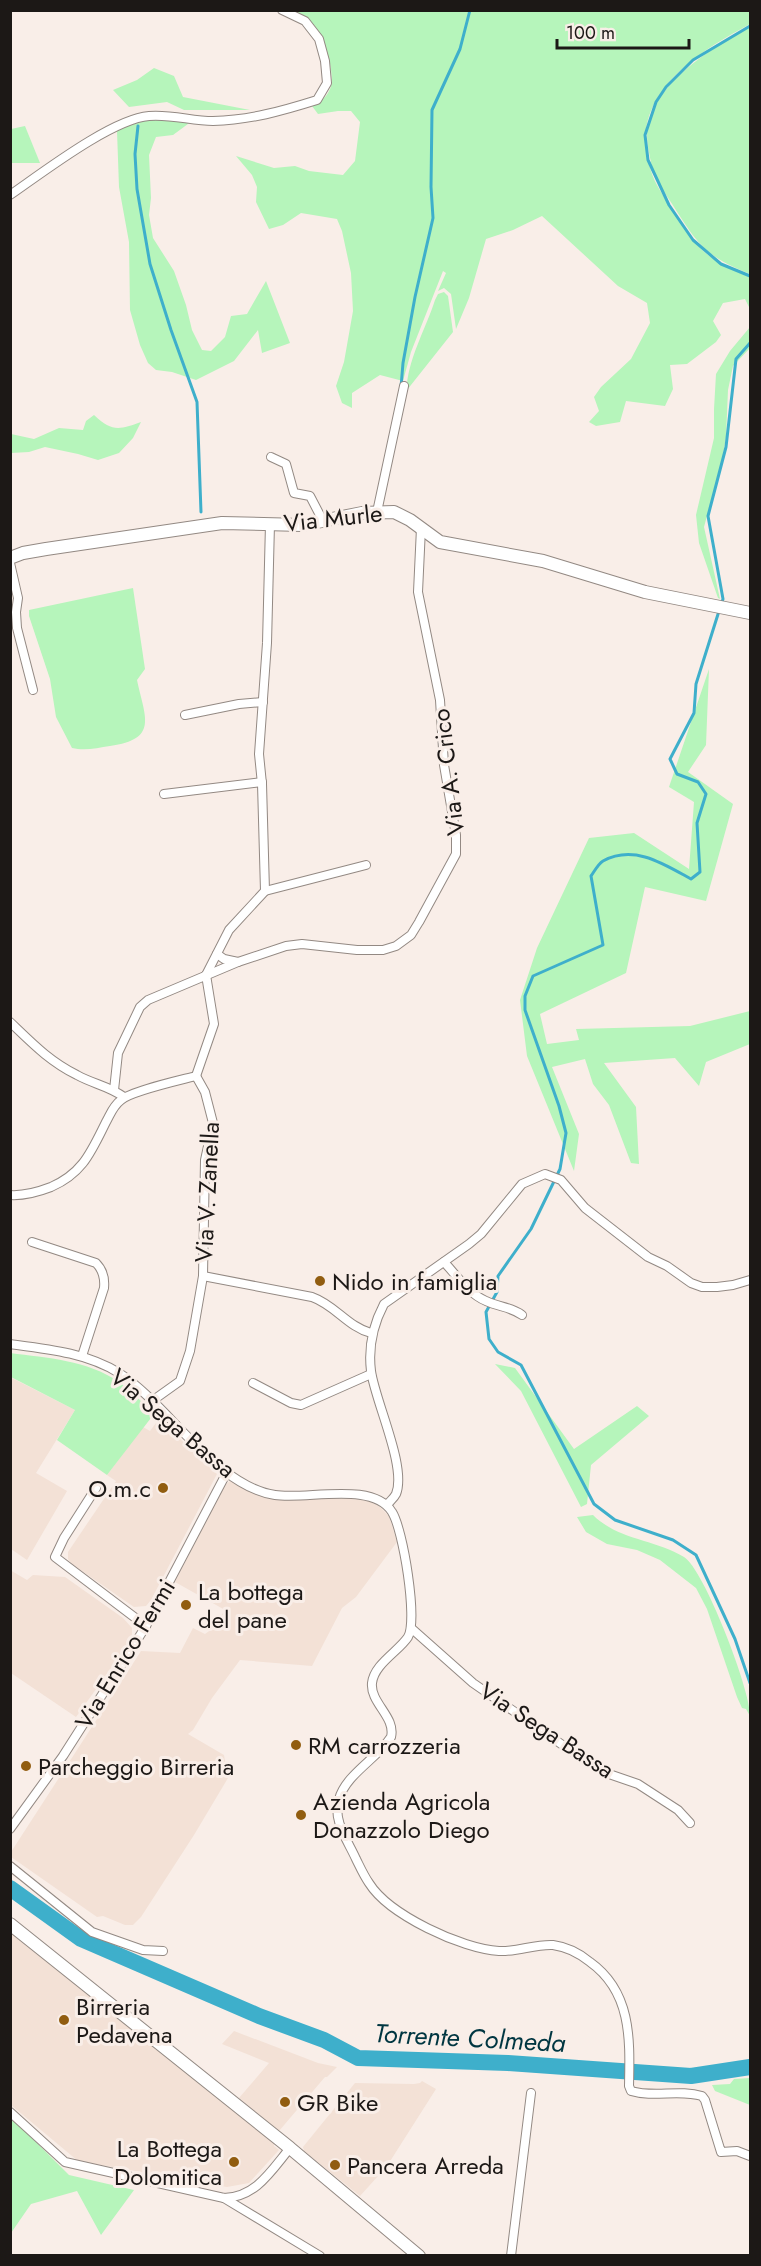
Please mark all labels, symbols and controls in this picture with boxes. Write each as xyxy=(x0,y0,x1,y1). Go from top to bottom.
scale bar xyxy=(557,12,689,50)
text: 100 m xyxy=(566,20,615,46)
street label: Via Murle xyxy=(282,495,384,541)
street label: Via A. Crico xyxy=(423,707,473,837)
street label: Via V. Zanella xyxy=(186,1121,228,1263)
place label: Nido in famiglia xyxy=(332,1264,497,1299)
marker: Nido in famiglia xyxy=(313,1274,327,1288)
street label: Via Sega Bassa xyxy=(103,1360,243,1486)
place label: O.m.c xyxy=(88,1471,151,1506)
marker: O.m.c xyxy=(156,1481,170,1495)
street label: Via Enrico Fermi xyxy=(66,1572,184,1736)
place label: La bottega del pane xyxy=(198,1574,303,1637)
marker: La bottega del pane xyxy=(179,1598,193,1612)
street label: Via Sega Bassa xyxy=(473,1673,621,1787)
place label: RM carrozzeria xyxy=(308,1728,461,1763)
marker: RM carrozzeria xyxy=(289,1738,303,1752)
place label: Parcheggio Birreria xyxy=(38,1749,234,1784)
marker: Parcheggio Birreria xyxy=(19,1759,33,1773)
place label: Azienda Agricola Donazzolo Diego xyxy=(313,1784,490,1847)
marker: Azienda Agricola Donazzolo Diego xyxy=(294,1808,308,1822)
place label: Birreria Pedavena xyxy=(76,1989,173,2052)
marker: Birreria Pedavena xyxy=(57,2013,71,2027)
water label: Torrente Colmeda xyxy=(374,2014,567,2062)
place label: GR Bike xyxy=(297,2085,378,2120)
marker: GR Bike xyxy=(278,2095,292,2109)
place label: La Bottega Dolomitica xyxy=(114,2131,222,2194)
place label: Pancera Arreda xyxy=(347,2148,504,2183)
marker: La Bottega Dolomitica xyxy=(227,2155,241,2169)
marker: Pancera Arreda xyxy=(328,2158,342,2172)

